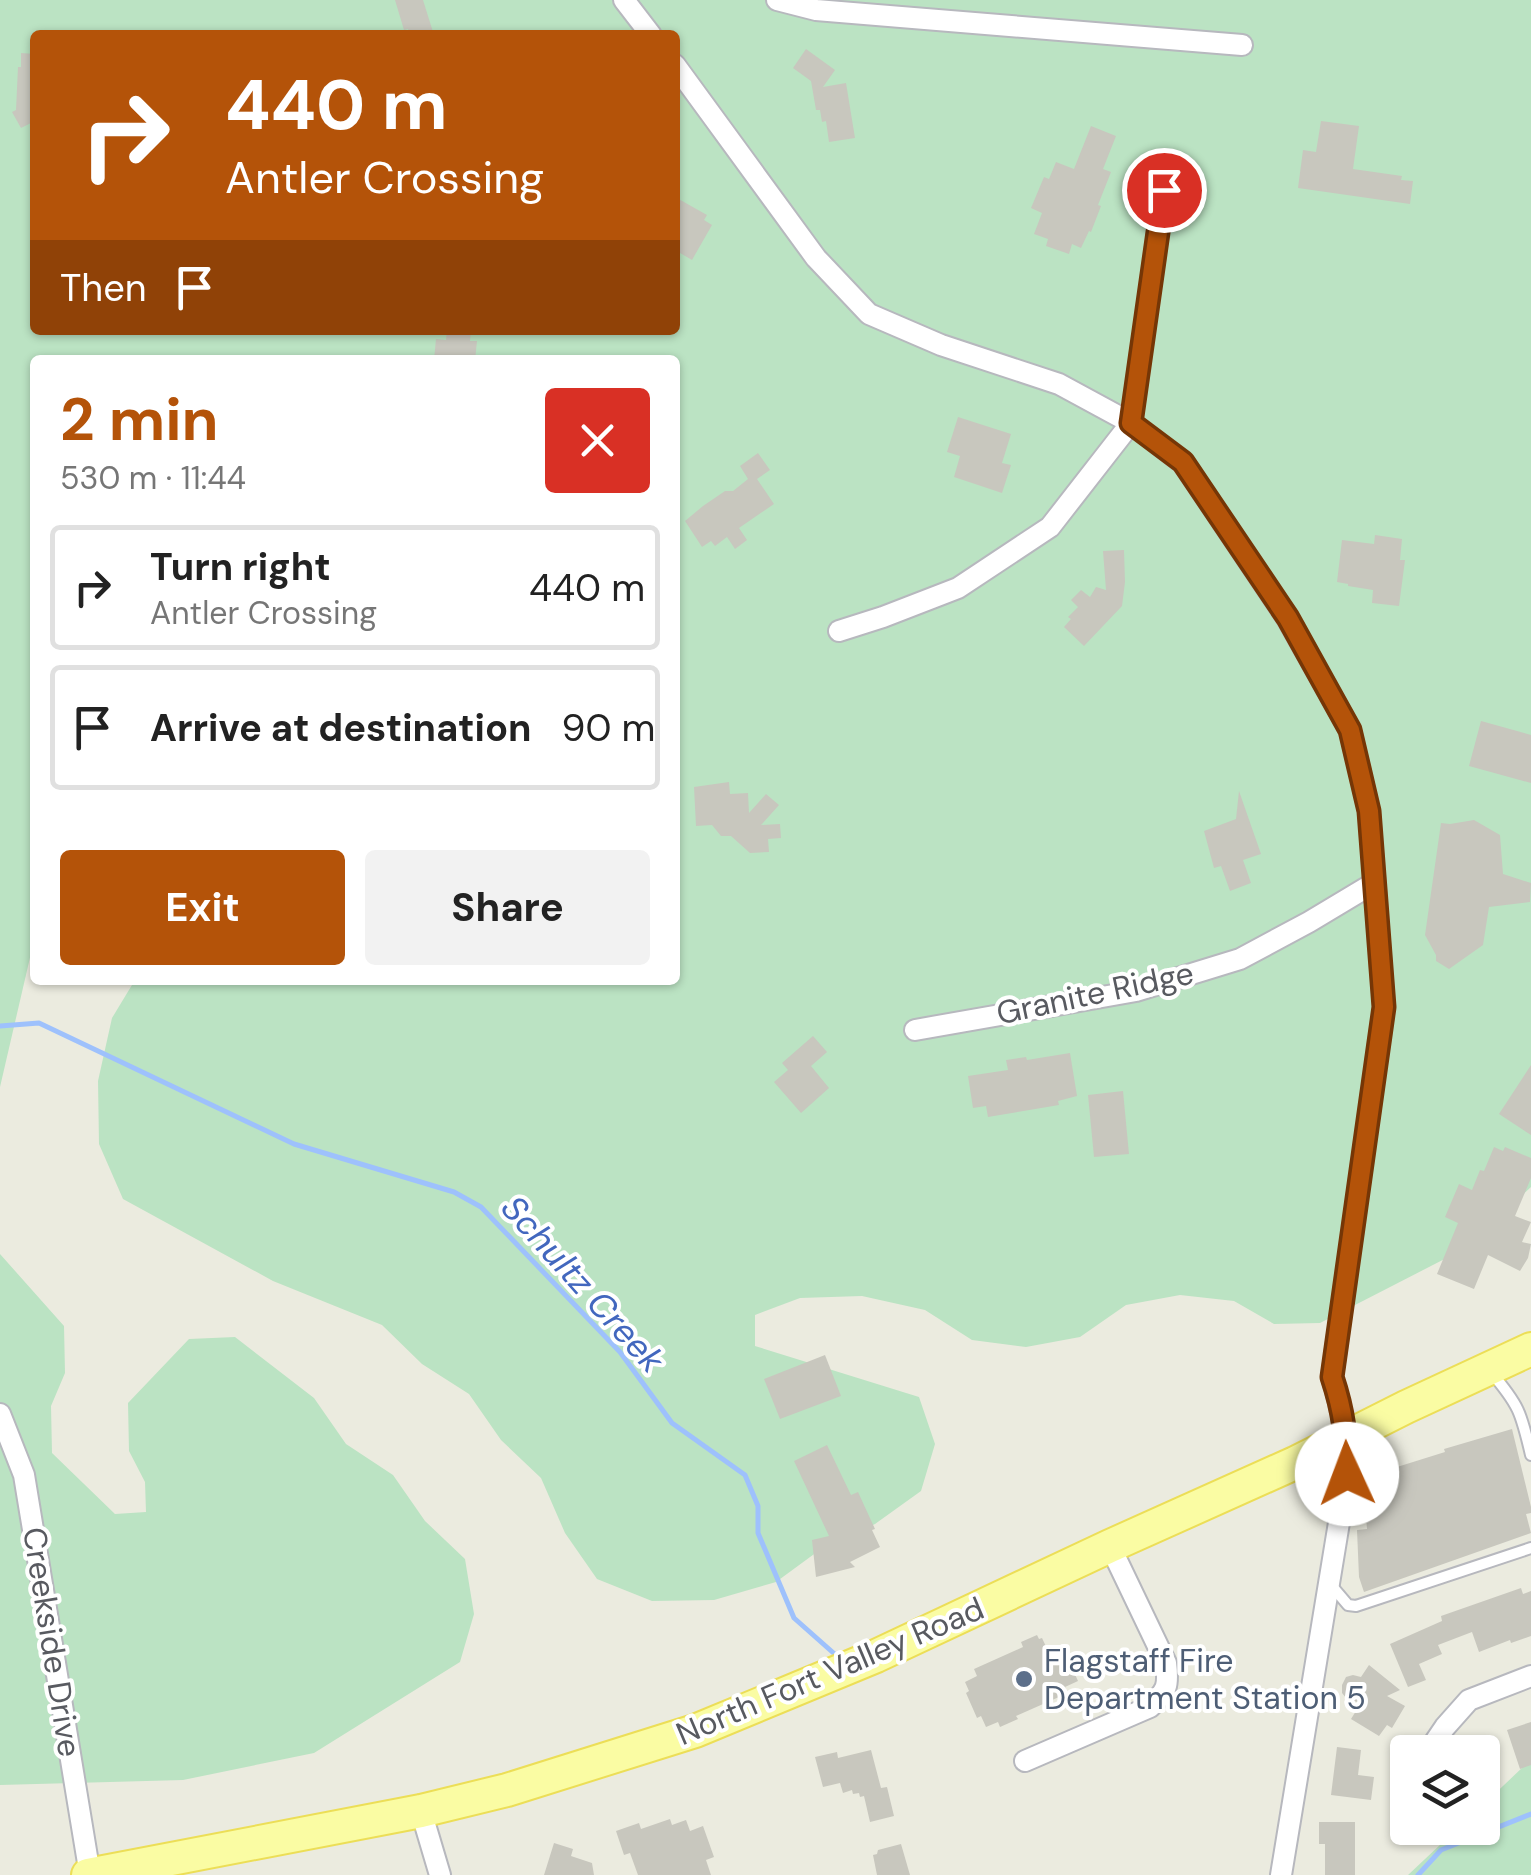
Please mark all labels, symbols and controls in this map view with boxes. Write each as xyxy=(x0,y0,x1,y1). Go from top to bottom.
text: 440 m xyxy=(225,60,448,151)
icon: right xyxy=(60,70,190,200)
text: Antler Crossing xyxy=(225,148,544,207)
pin xyxy=(1122,148,1207,233)
icon: arrive xyxy=(1137,163,1192,218)
icon: arrive xyxy=(167,260,222,315)
text: Then xyxy=(60,263,147,313)
text: 2 min xyxy=(60,380,219,459)
button: close xyxy=(545,388,650,493)
text: 530 m · 11:44 xyxy=(60,457,246,499)
text: Turn right xyxy=(150,542,331,592)
icon: right xyxy=(65,560,120,615)
text: 440 m xyxy=(529,563,645,613)
text: Antler Crossing xyxy=(150,592,377,634)
icon: arrive xyxy=(65,700,120,755)
text: Arrive at destination xyxy=(150,703,532,753)
text: 90 m xyxy=(562,703,655,753)
button: Exit xyxy=(60,850,345,965)
button: Share xyxy=(365,850,650,965)
street label: Granite Ridge xyxy=(993,952,1197,1034)
water label: Schultz Creek xyxy=(491,1185,675,1383)
position arrow xyxy=(1295,1422,1399,1526)
street label: Creekside Drive xyxy=(13,1524,91,1760)
street label: North Fort Valley Road xyxy=(670,1587,990,1755)
place label: Flagstaff Fire Department Station 5 xyxy=(1044,1640,1366,1719)
marker: Flagstaff Fire Department Station 5 xyxy=(1013,1668,1035,1690)
map controls xyxy=(1390,1735,1500,1845)
button: layers xyxy=(1390,1735,1500,1845)

